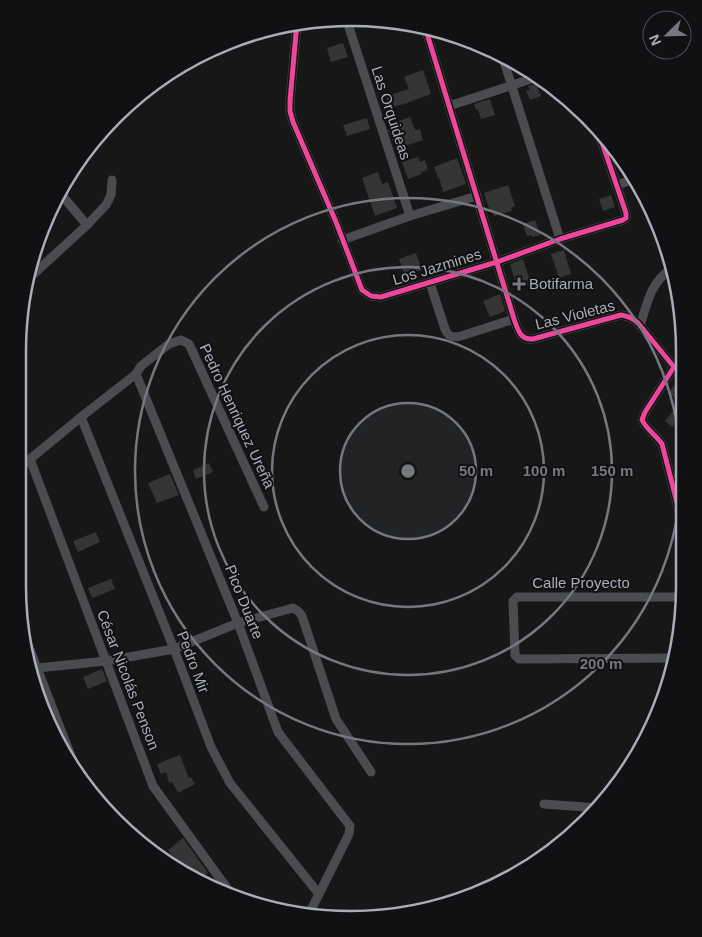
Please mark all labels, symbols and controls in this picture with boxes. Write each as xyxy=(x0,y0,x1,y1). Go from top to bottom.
north arrow xyxy=(642,10,692,60)
text: N xyxy=(646,32,664,48)
street label: Las Orquideas xyxy=(368,64,415,162)
street label: Los Jazmines xyxy=(391,245,483,288)
place label: Botifarma xyxy=(529,275,594,292)
marker: Botifarma xyxy=(513,278,525,290)
street label: Las Violetas xyxy=(533,296,616,333)
street label: Pedro Henriquez Ureña xyxy=(196,341,279,491)
centre of rings xyxy=(399,462,417,480)
text: 50 m xyxy=(459,462,493,479)
text: 100 m xyxy=(523,462,565,479)
text: 150 m xyxy=(591,462,633,479)
street label: Pico Duarte xyxy=(222,562,267,641)
street label: Calle Proyecto xyxy=(532,574,630,591)
street label: César Nicolás Penson xyxy=(94,608,163,752)
street label: Pedro Mir xyxy=(174,628,213,695)
text: 200 m xyxy=(580,655,622,672)

